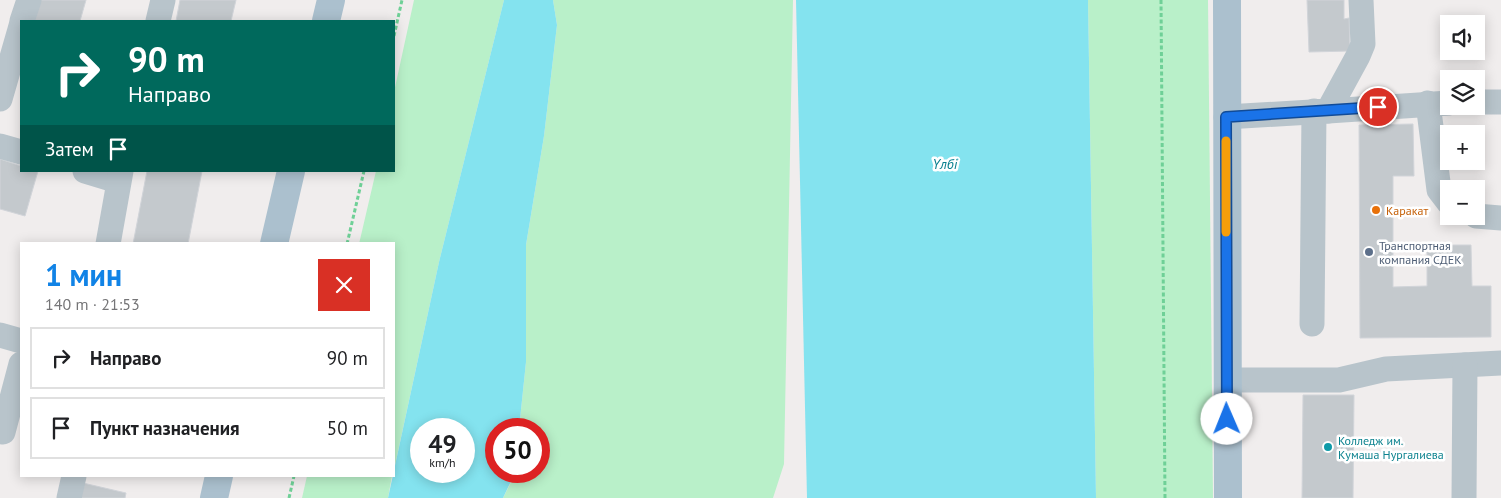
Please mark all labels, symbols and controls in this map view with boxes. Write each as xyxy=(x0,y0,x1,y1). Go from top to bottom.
map controls xyxy=(1440,15,1485,225)
button: sound xyxy=(1440,15,1485,60)
text: 90 m xyxy=(128,36,205,82)
icon: right xyxy=(45,40,110,105)
button: layers xyxy=(1440,70,1485,115)
text: Направо xyxy=(128,80,211,108)
pin xyxy=(1357,86,1399,128)
icon: arrive xyxy=(1364,93,1392,121)
button: + xyxy=(1440,125,1485,170)
icon: arrive xyxy=(104,135,132,163)
text: Затем xyxy=(45,137,94,161)
water label: Үлбі xyxy=(933,155,958,173)
button: − xyxy=(1440,180,1485,225)
place label: Каракат xyxy=(1386,203,1428,218)
marker: Каракат xyxy=(1370,204,1382,216)
place label: Транспортная компания СДЕК xyxy=(1379,238,1461,267)
marker: Транспортная компания СДЕК xyxy=(1363,246,1375,258)
text: 1 мин xyxy=(45,255,122,294)
button: close xyxy=(318,259,370,311)
text: 140 m · 21:53 xyxy=(45,294,140,314)
icon: right xyxy=(47,344,75,372)
text: Направо xyxy=(90,346,161,370)
text: 90 m xyxy=(327,346,368,370)
position arrow xyxy=(1200,392,1252,444)
icon: arrive xyxy=(47,414,75,442)
text: Пункт назначения xyxy=(90,416,240,440)
text: 50 m xyxy=(327,416,368,440)
speed limit sign: 50 xyxy=(485,418,550,483)
text: 49 xyxy=(428,428,457,460)
place label: Колледж им. Кумаша Нургалиева xyxy=(1338,433,1444,462)
marker: Колледж им. Кумаша Нургалиева xyxy=(1322,441,1334,453)
text: km/h xyxy=(429,455,456,470)

